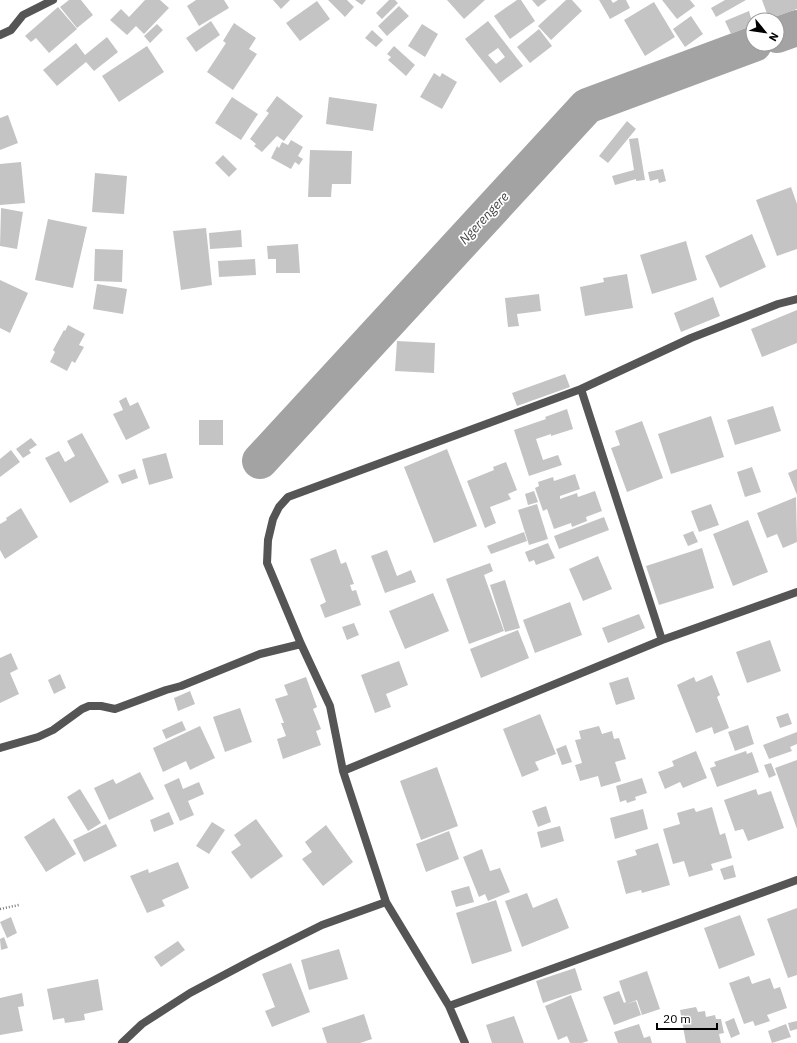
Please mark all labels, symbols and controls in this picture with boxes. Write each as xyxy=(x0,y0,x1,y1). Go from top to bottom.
north arrow xyxy=(745,12,785,52)
text: N xyxy=(766,30,782,44)
water label: Ngerengere xyxy=(455,188,513,248)
scale bar xyxy=(657,1005,717,1031)
text: 20 m xyxy=(663,1011,691,1026)

